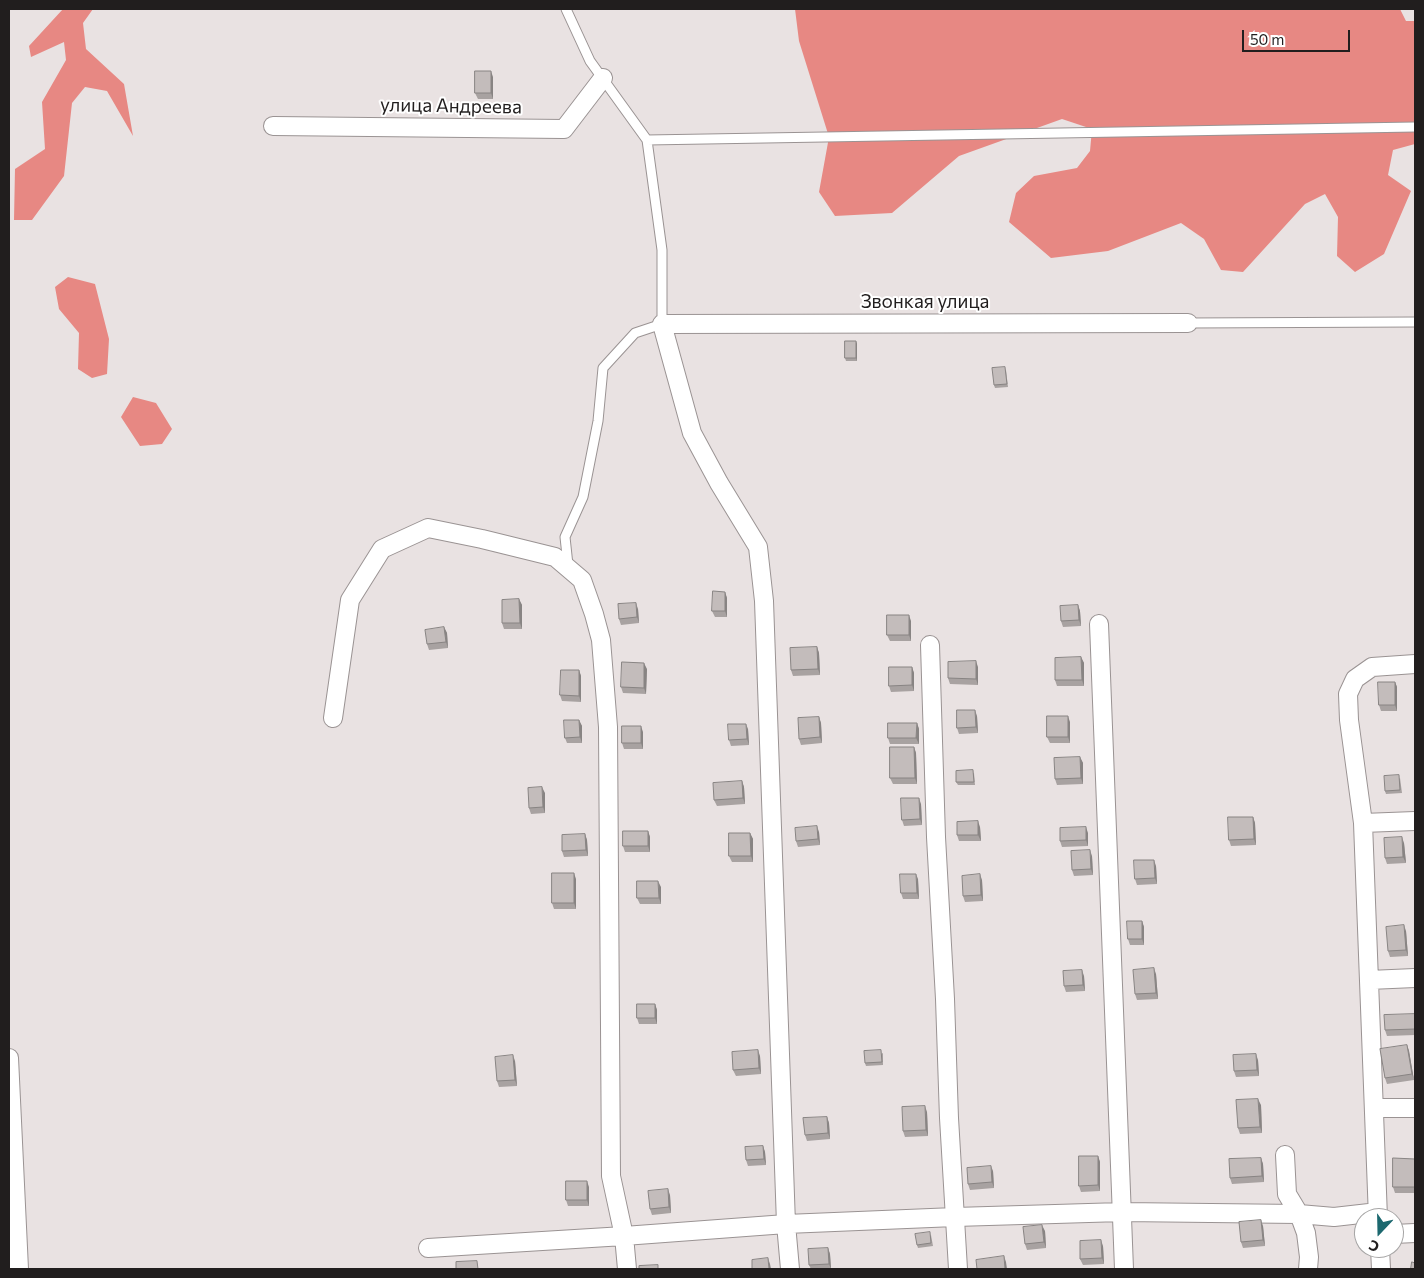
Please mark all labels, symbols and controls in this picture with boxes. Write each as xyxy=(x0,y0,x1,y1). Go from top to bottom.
scale bar xyxy=(1244,20,1352,52)
text: 50 m xyxy=(1250,30,1284,48)
street label: улица Андреева xyxy=(380,93,522,119)
street label: Звонкая улица xyxy=(861,291,989,313)
north arrow xyxy=(1354,1208,1404,1258)
text: С xyxy=(1366,1237,1381,1256)

